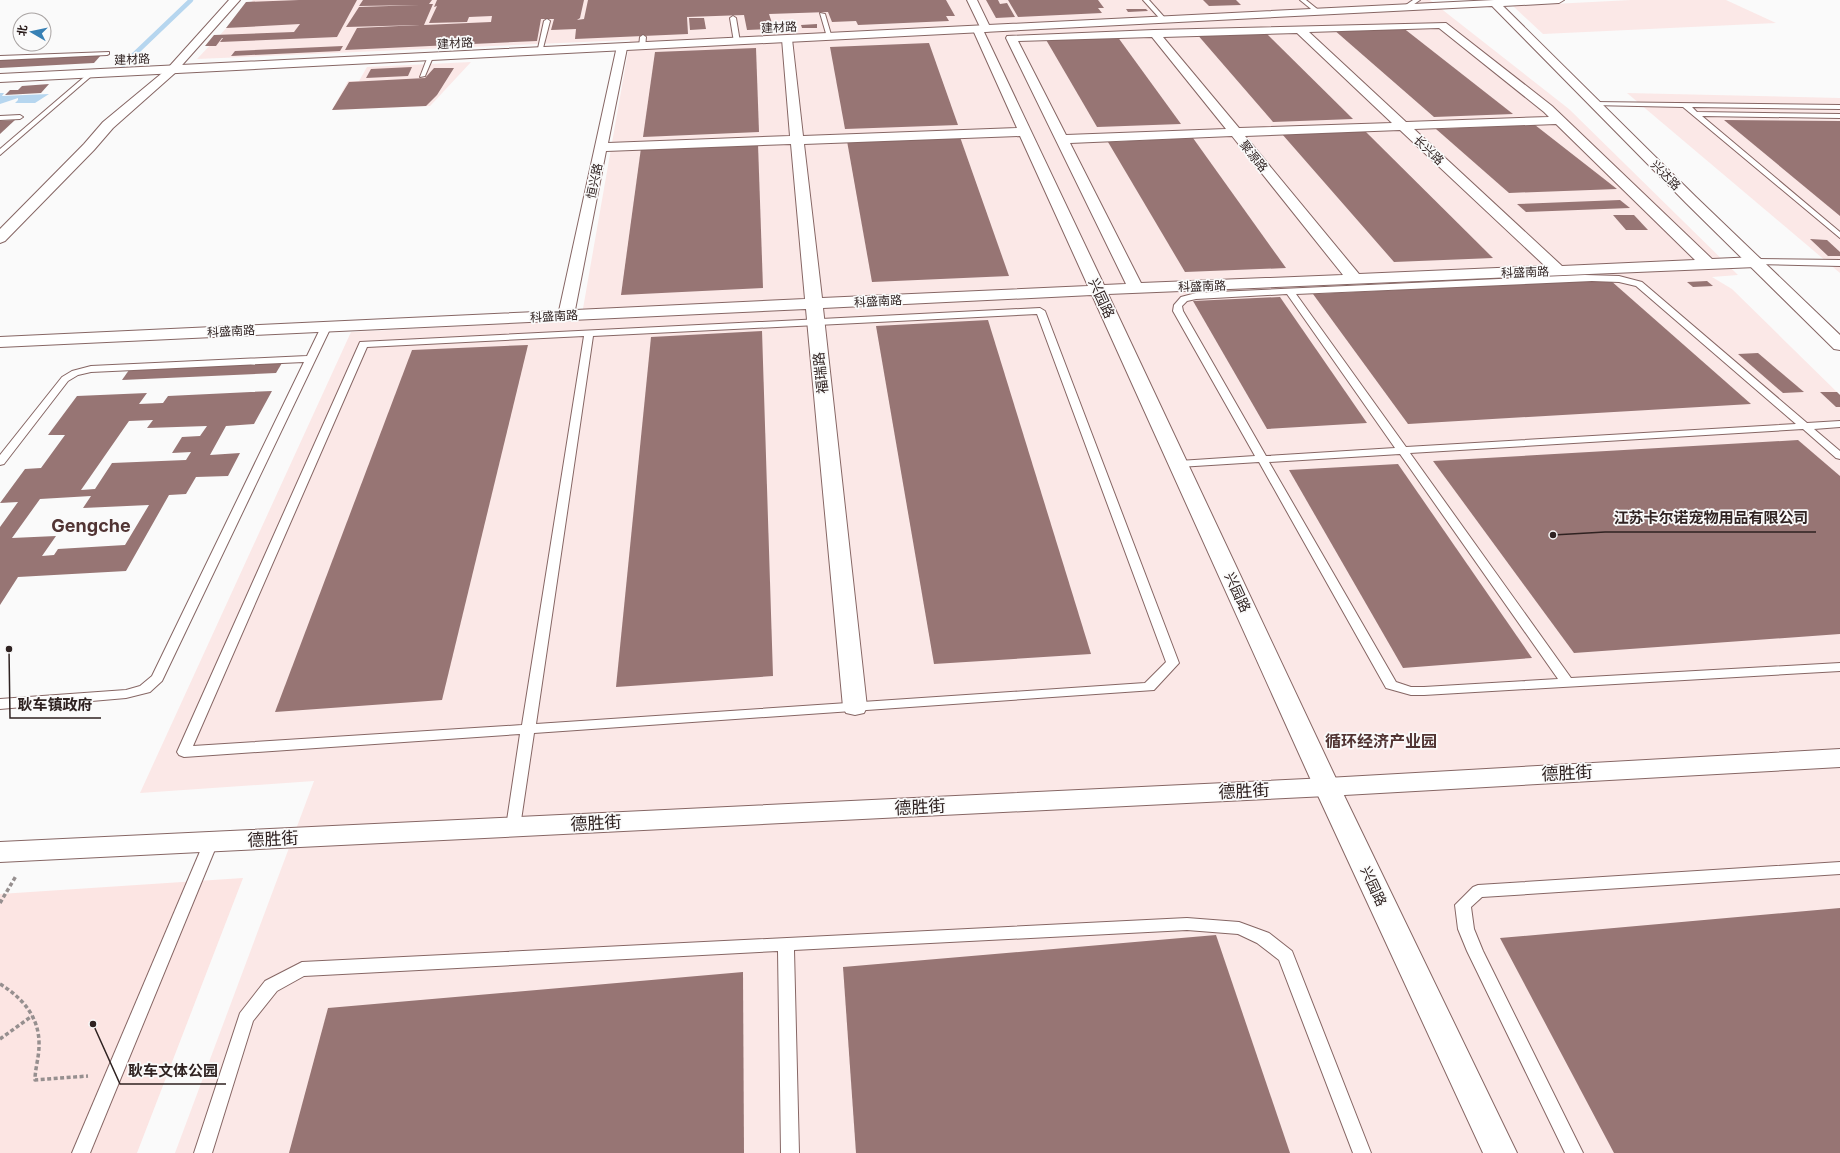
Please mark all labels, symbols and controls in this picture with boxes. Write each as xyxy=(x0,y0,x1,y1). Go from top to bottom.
north arrow xyxy=(12,12,52,52)
street label: 建材路 xyxy=(761,19,797,35)
text: 北 xyxy=(14,24,30,37)
street label: 建材路 xyxy=(437,35,473,51)
street label: 建材路 xyxy=(114,51,150,67)
street label: 长兴路 xyxy=(1411,132,1447,168)
street label: 聚源路 xyxy=(1237,137,1271,175)
street label: 兴达路 xyxy=(1648,157,1684,193)
street label: 恒兴路 xyxy=(583,162,605,200)
street label: 科盛南路 xyxy=(1501,264,1549,280)
street label: 兴园路 xyxy=(1085,275,1119,321)
street label: 科盛南路 xyxy=(1178,278,1226,294)
street label: 科盛南路 xyxy=(854,292,902,310)
street label: 科盛南路 xyxy=(530,307,578,325)
street label: 科盛南路 xyxy=(207,322,255,340)
street label: 福瑞路 xyxy=(809,351,831,395)
callout: 江苏卡尔诺宠物用品有限公司 xyxy=(1605,505,1816,532)
text: 江苏卡尔诺宠物用品有限公司 xyxy=(1613,508,1809,527)
district label: Gengche xyxy=(51,515,131,536)
street label: 兴园路 xyxy=(1221,569,1255,615)
callout: 耿车镇政府 xyxy=(10,691,101,718)
text: 耿车镇政府 xyxy=(17,695,93,714)
district label: 循环经济产业园 xyxy=(1325,731,1437,751)
street label: 德胜街 xyxy=(1541,762,1593,784)
street label: 德胜街 xyxy=(1218,780,1270,802)
street label: 德胜街 xyxy=(894,796,946,818)
street label: 德胜街 xyxy=(570,812,622,834)
street label: 德胜街 xyxy=(247,828,299,850)
street label: 兴园路 xyxy=(1357,863,1391,909)
callout: 耿车文体公园 xyxy=(120,1057,226,1084)
text: 耿车文体公园 xyxy=(128,1061,218,1080)

